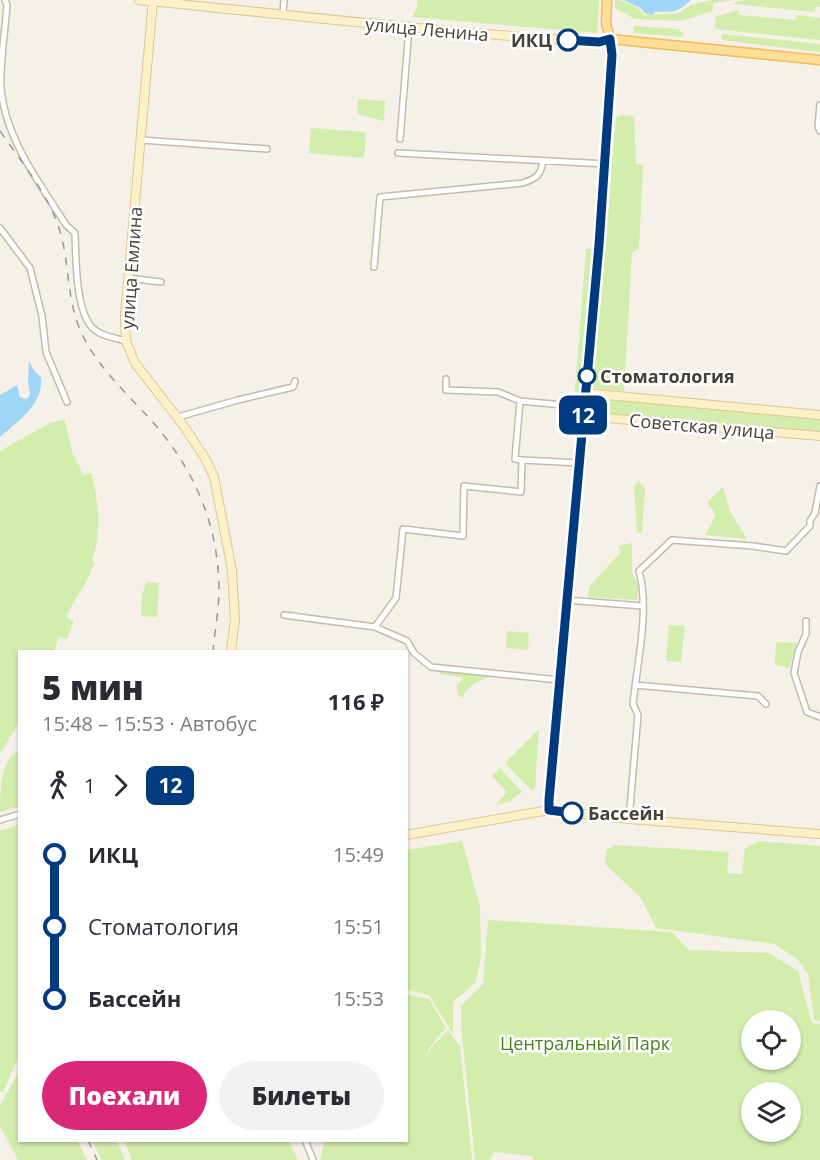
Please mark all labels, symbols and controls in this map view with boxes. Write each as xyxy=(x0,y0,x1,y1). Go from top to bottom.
street label: улица Ленина xyxy=(364,12,490,46)
place label: ИКЦ xyxy=(511,28,552,52)
marker: ИКЦ xyxy=(557,29,579,51)
street label: улица Емлина xyxy=(115,206,147,330)
place label: Стоматология xyxy=(600,364,735,388)
marker: Стоматология xyxy=(578,367,596,385)
line badge: 12 xyxy=(556,396,610,434)
text: 12 xyxy=(571,401,595,429)
street label: Советская улица xyxy=(628,408,776,444)
text: 5 мин xyxy=(42,665,144,710)
text: 116 ₽ xyxy=(328,686,384,716)
text: 15:48 – 15:53 · Автобус xyxy=(42,710,257,737)
icon: walk xyxy=(42,769,75,802)
icon: forward xyxy=(104,769,137,802)
text: 12 xyxy=(158,771,182,799)
text: 1 xyxy=(84,772,95,799)
place label: Бассейн xyxy=(588,801,664,825)
marker: Бассейн xyxy=(561,802,583,824)
text: ИКЦ xyxy=(88,839,138,869)
text: 15:49 xyxy=(333,841,384,868)
text: Стоматология xyxy=(88,911,239,941)
text: 15:51 xyxy=(333,913,384,940)
text: Бассейн xyxy=(88,983,181,1013)
text: 15:53 xyxy=(333,985,384,1012)
map controls xyxy=(741,1010,801,1142)
button: locate xyxy=(741,1010,801,1070)
park label: Центральный Парк xyxy=(500,1031,671,1055)
button: Поехали xyxy=(42,1061,207,1130)
button: Билеты xyxy=(219,1061,384,1130)
button: layers xyxy=(741,1082,801,1142)

